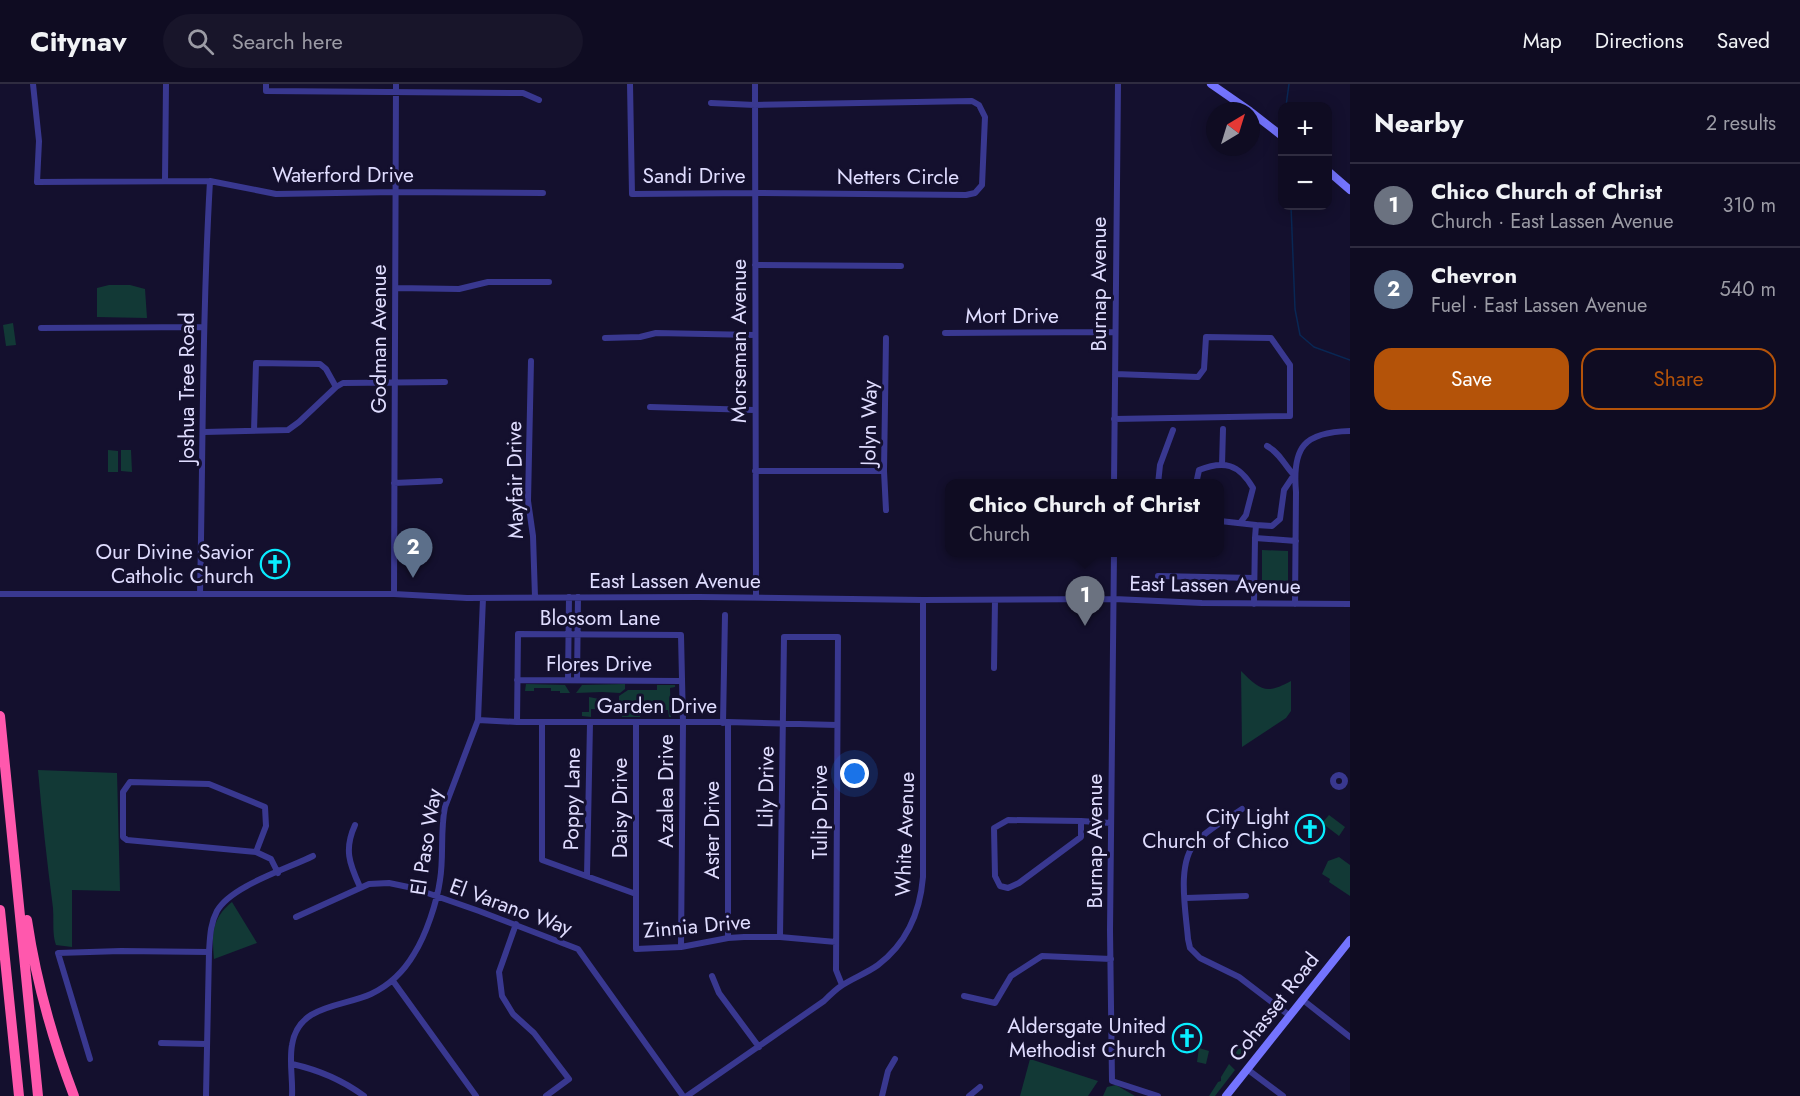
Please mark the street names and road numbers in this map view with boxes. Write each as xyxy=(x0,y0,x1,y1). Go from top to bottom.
street label: Waterford Drive xyxy=(272,160,414,190)
street label: Sandi Drive xyxy=(642,161,746,191)
street label: Netters Circle xyxy=(837,162,959,192)
street label: Burnap Avenue xyxy=(1084,216,1114,351)
street label: Morseman Avenue xyxy=(724,259,754,423)
street label: Godman Avenue xyxy=(364,264,394,413)
street label: Mort Drive xyxy=(965,301,1059,331)
street label: Joshua Tree Road xyxy=(172,312,202,467)
street label: Jolyn Way xyxy=(853,379,885,469)
street label: Mayfair Drive xyxy=(499,421,531,539)
street label: East Lassen Avenue xyxy=(589,566,761,596)
street label: East Lassen Avenue xyxy=(1129,569,1301,601)
street label: Blossom Lane xyxy=(540,603,660,633)
street label: Flores Drive xyxy=(546,649,652,679)
street label: Garden Drive xyxy=(597,691,717,721)
street label: Azalea Drive xyxy=(651,734,681,848)
street label: Lily Drive xyxy=(750,746,782,828)
street label: Poppy Lane xyxy=(556,747,588,851)
street label: Daisy Drive xyxy=(605,758,635,858)
street label: Tulip Drive xyxy=(805,765,835,859)
street label: White Avenue xyxy=(888,771,922,897)
street label: Burnap Avenue xyxy=(1080,773,1110,908)
street label: Aster Drive xyxy=(697,781,727,879)
street label: El Paso Way xyxy=(403,786,449,898)
street label: El Varano Way xyxy=(445,871,577,943)
street label: Zinnia Drive xyxy=(642,906,752,946)
street label: Cohasset Road xyxy=(1222,946,1326,1068)

